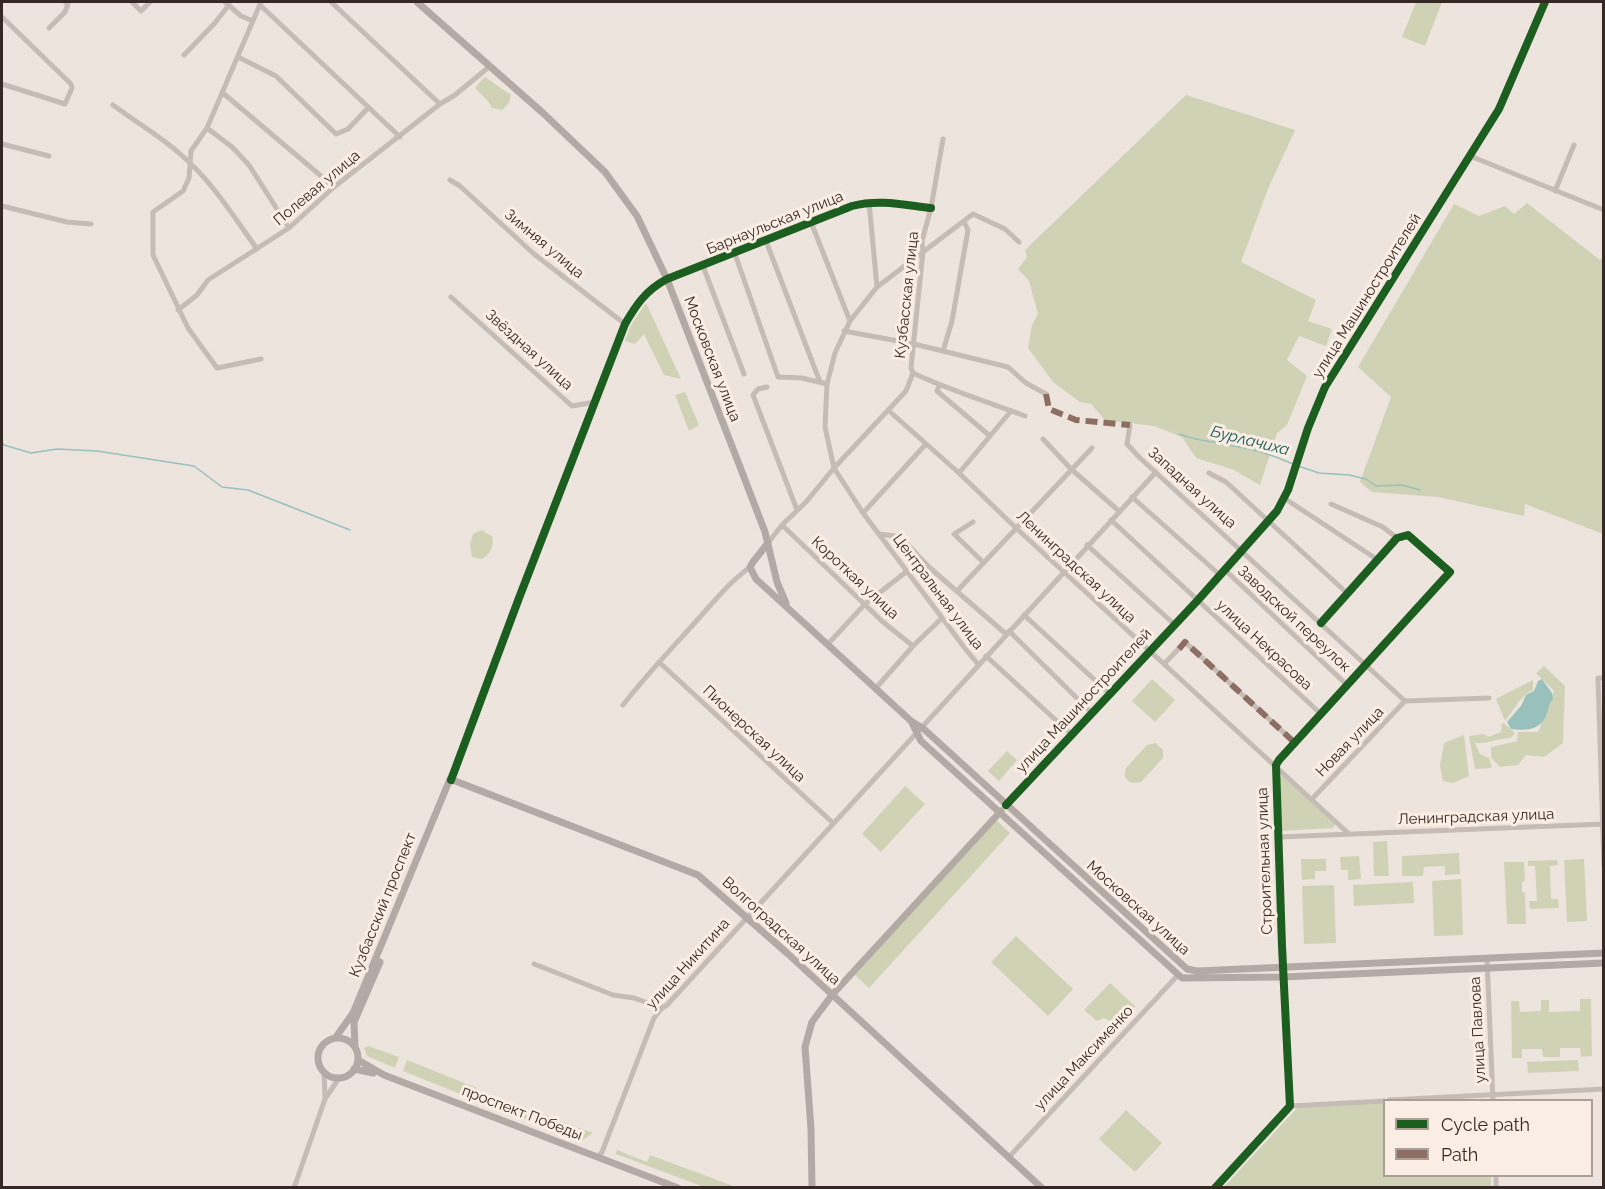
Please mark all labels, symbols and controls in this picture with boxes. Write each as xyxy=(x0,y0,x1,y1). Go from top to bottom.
street label: Полевая улица xyxy=(270,147,364,229)
street label: Барнаульская улица xyxy=(704,187,846,259)
street label: Зимняя улица xyxy=(501,206,587,282)
street label: улица Машиностроителей xyxy=(1309,210,1425,382)
street label: Кузбасская улица xyxy=(891,231,923,359)
street label: Московская улица xyxy=(680,294,744,424)
street label: Звёздная улица xyxy=(482,306,576,394)
water label: Бурлачиха xyxy=(1209,422,1291,460)
street label: Западная улица xyxy=(1144,444,1240,532)
street label: Ленинградская улица xyxy=(1013,507,1139,627)
street label: Центральная улица xyxy=(889,531,987,653)
street label: Короткая улица xyxy=(807,533,903,623)
street label: Заводской переулок xyxy=(1234,562,1354,676)
street label: улица Некрасова xyxy=(1212,596,1316,694)
street label: улица Машиностроителей xyxy=(1012,625,1156,777)
street label: Пионерская улица xyxy=(699,682,809,786)
street label: Новая улица xyxy=(1312,703,1388,781)
street label: Строительная улица xyxy=(1253,787,1277,935)
street label: Ленинградская улица xyxy=(1397,805,1555,829)
street label: Кузбасский проспект xyxy=(346,830,420,980)
street label: Московская улица xyxy=(1083,857,1193,959)
street label: Волгоградская улица xyxy=(718,873,844,989)
street label: улица Никитина xyxy=(643,915,733,1013)
street label: улица Павлова xyxy=(1466,976,1490,1084)
street label: улица Максименко xyxy=(1031,1002,1137,1114)
street label: проспект Победы xyxy=(459,1082,585,1144)
legend xyxy=(1383,1099,1593,1177)
text: Cycle path xyxy=(1441,1114,1530,1135)
text: Path xyxy=(1441,1144,1478,1165)

